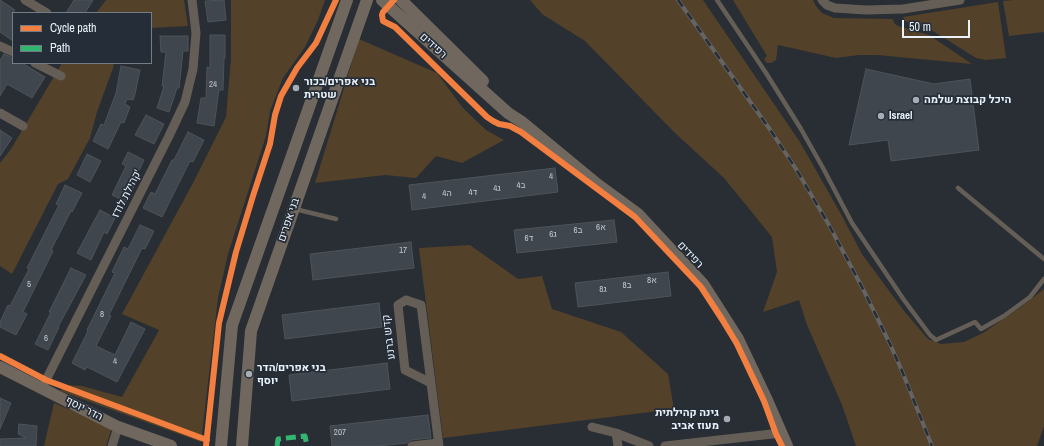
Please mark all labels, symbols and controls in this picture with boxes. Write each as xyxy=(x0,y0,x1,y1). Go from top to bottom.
legend xyxy=(12,12,152,64)
scale bar xyxy=(904,12,972,38)
text: 50 m xyxy=(909,19,931,35)
text: Cycle path xyxy=(50,20,97,36)
street label: רפידים xyxy=(417,31,449,61)
text: Path xyxy=(50,40,70,56)
place label: בני אפרים/בכור שטרית xyxy=(304,75,375,101)
house number: 24 xyxy=(209,80,217,90)
marker: בני אפרים/בכור שטרית xyxy=(291,83,301,93)
place label: היכל קבוצת שלמה xyxy=(924,93,1011,107)
marker: היכל קבוצת שלמה xyxy=(911,95,921,105)
place label: Israel xyxy=(889,109,913,123)
marker: Israel xyxy=(876,111,886,121)
street label: קהילת לודז' xyxy=(109,168,145,220)
house number: 4 xyxy=(549,172,553,182)
house number: 4ב xyxy=(517,181,525,191)
house number: 4ג xyxy=(493,184,501,194)
house number: 4ד xyxy=(469,188,477,198)
house number: 4ה xyxy=(442,189,452,199)
house number: 4 xyxy=(422,192,426,202)
street label: בני אפרים xyxy=(275,196,303,244)
house number: 6א xyxy=(596,223,606,233)
house number: 6ב xyxy=(574,226,582,236)
house number: 6ג xyxy=(549,230,557,240)
house number: 6ד xyxy=(525,234,533,244)
street label: רפידים xyxy=(674,239,706,271)
house number: 17 xyxy=(399,246,407,256)
house number: 8א xyxy=(647,276,657,286)
house number: 5 xyxy=(27,280,31,290)
house number: 8ב xyxy=(623,281,631,291)
house number: 8ג xyxy=(599,285,607,295)
house number: 8 xyxy=(100,310,104,320)
street label: קדש ברנע xyxy=(380,314,398,360)
house number: 6 xyxy=(44,334,48,344)
house number: 4 xyxy=(113,357,117,367)
place label: בני אפרים/הדר יוסף xyxy=(257,361,326,387)
marker: בני אפרים/הדר יוסף xyxy=(244,369,254,379)
street label: הדר יוסף xyxy=(63,394,105,424)
place label: גינה קהילתית מעוז אביב xyxy=(655,406,719,432)
marker: גינה קהילתית מעוז אביב xyxy=(722,414,732,424)
house number: 207 xyxy=(334,428,346,438)

